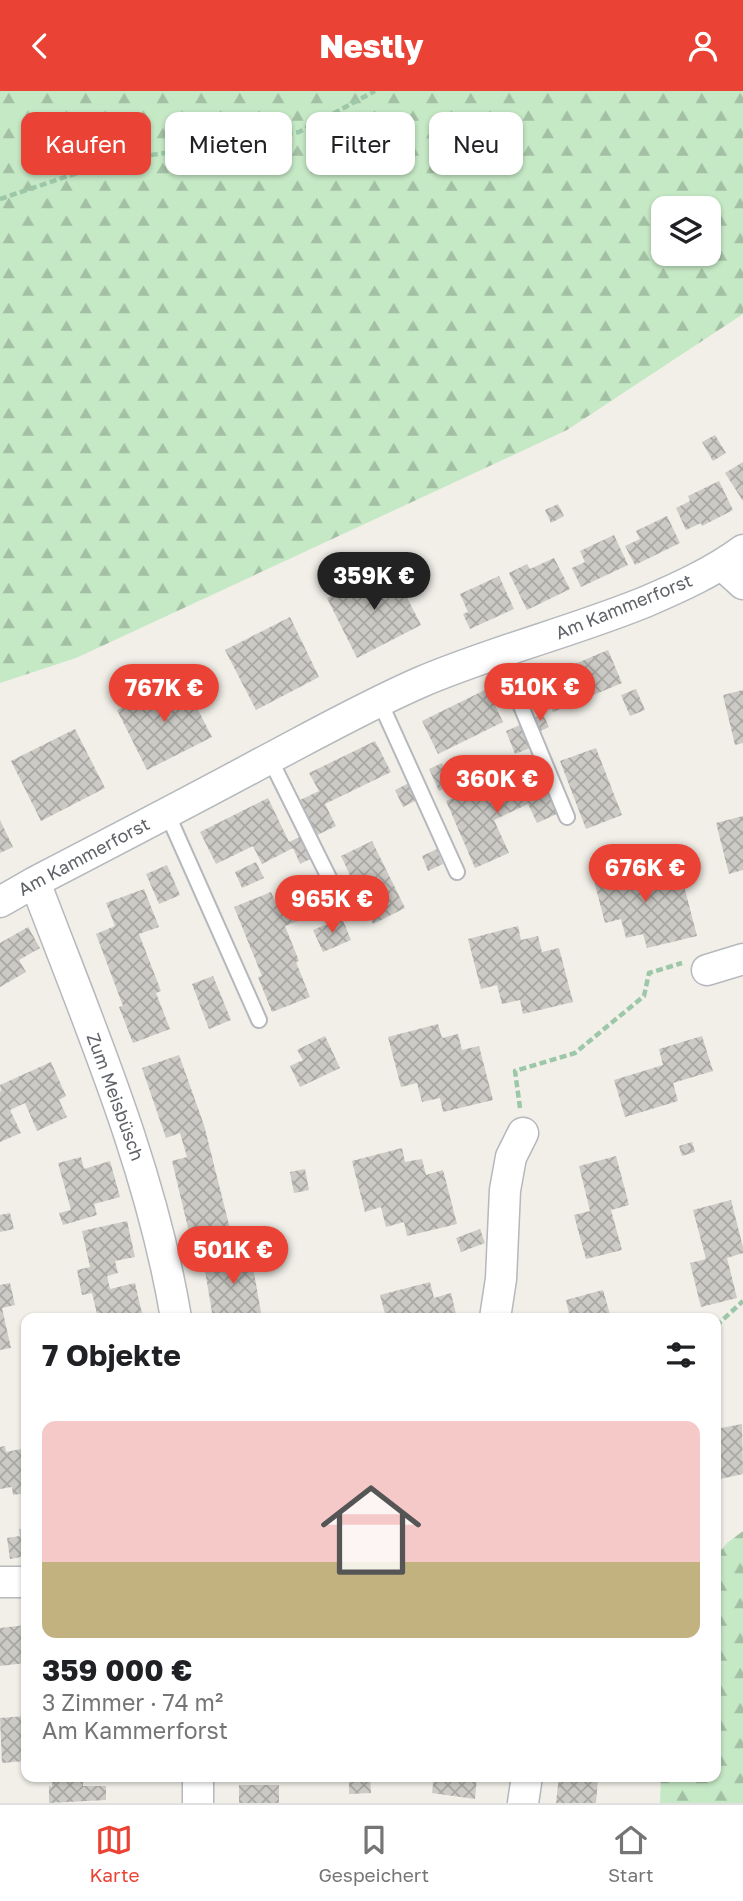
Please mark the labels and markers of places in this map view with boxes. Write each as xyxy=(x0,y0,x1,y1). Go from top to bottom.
pin: 359K € xyxy=(317,553,431,612)
pin: 510K € xyxy=(483,663,597,723)
pin: 767K € xyxy=(107,665,221,724)
pin: 360K € xyxy=(440,755,554,815)
pin: 676K € xyxy=(588,845,702,904)
pin: 965K € xyxy=(275,875,389,935)
pin: 501K € xyxy=(176,1227,290,1286)

